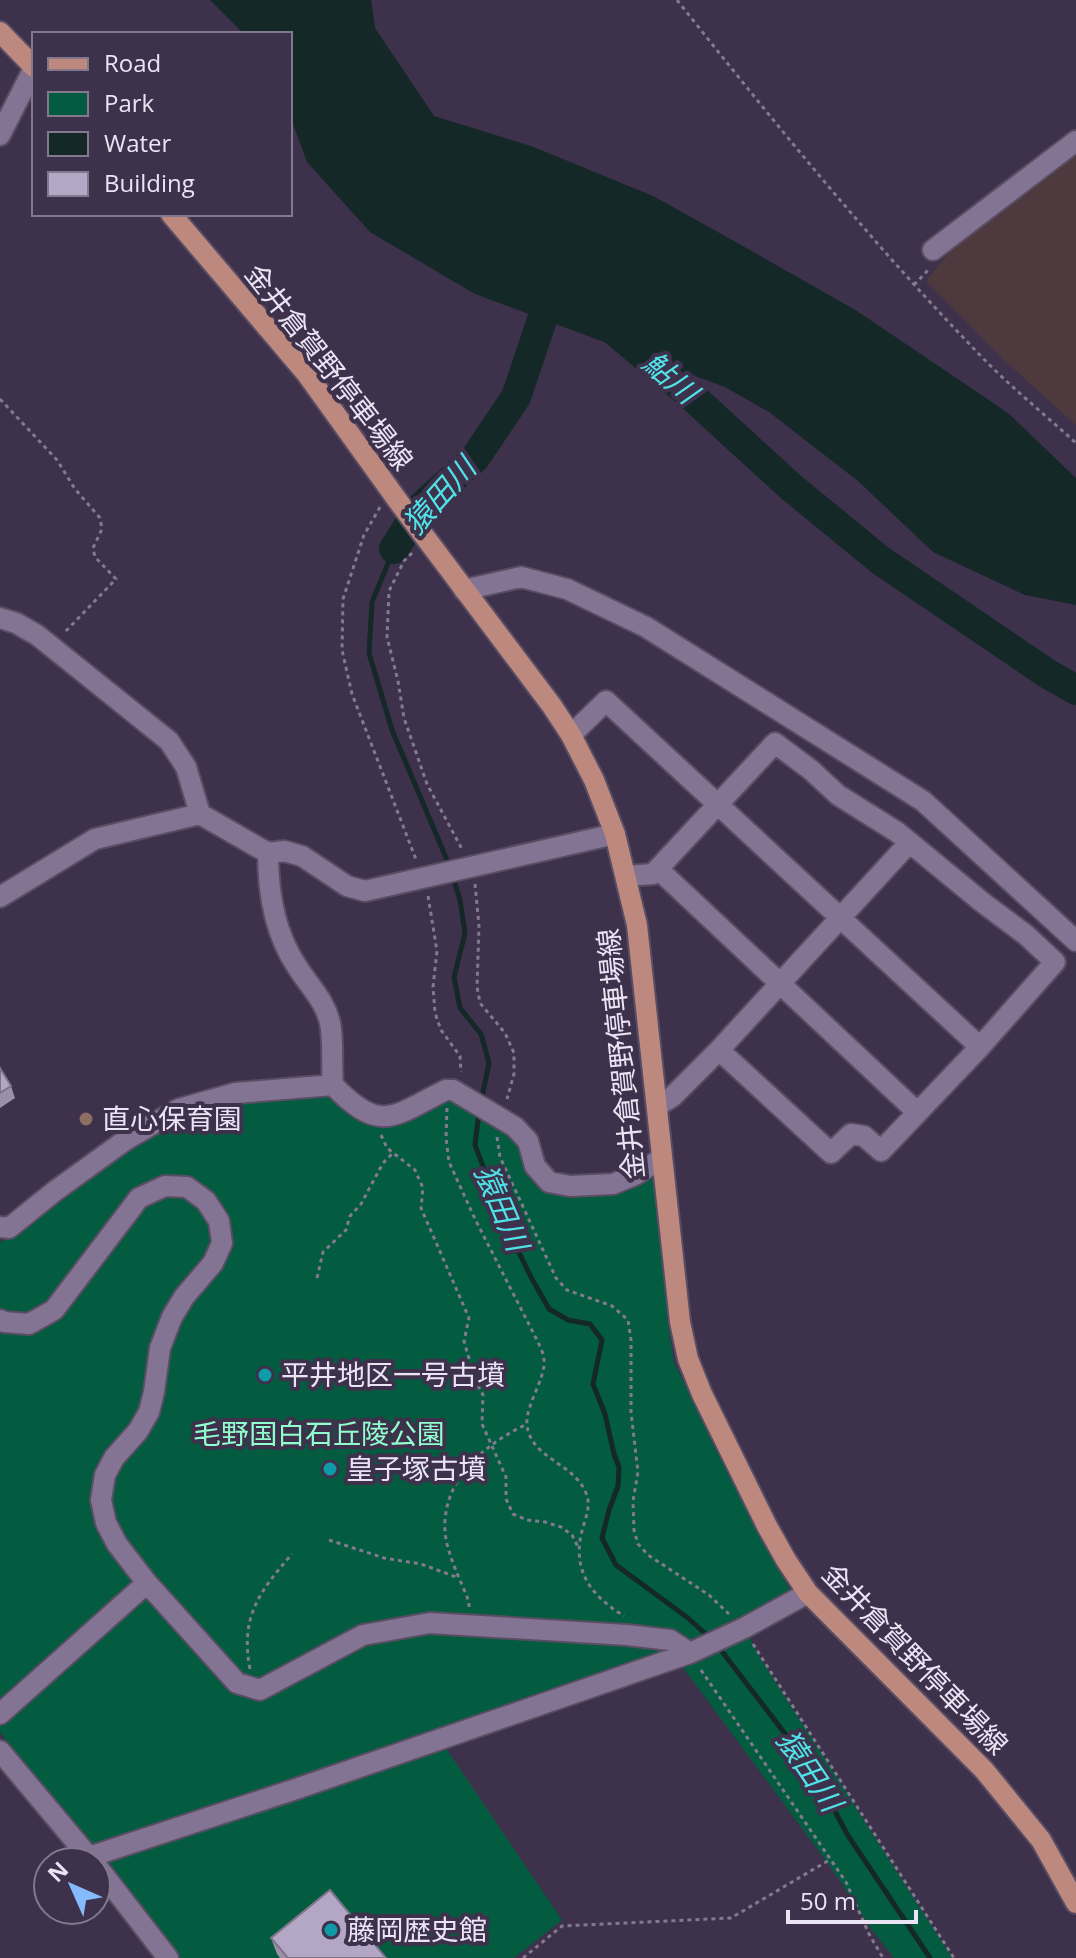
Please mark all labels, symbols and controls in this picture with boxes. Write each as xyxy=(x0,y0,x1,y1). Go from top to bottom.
legend xyxy=(32,32,292,216)
text: Road xyxy=(104,46,161,79)
text: Park xyxy=(104,86,155,119)
text: Water xyxy=(104,126,172,159)
text: Building xyxy=(104,166,195,199)
street label: 金井倉賀野停車場線 xyxy=(237,255,422,477)
water label: 鮎川 xyxy=(635,342,709,414)
water label: 猿田川 xyxy=(394,446,486,542)
street label: 金井倉賀野停車場線 xyxy=(588,927,652,1181)
place label: 直心保育園 xyxy=(102,1099,242,1137)
marker: 直心保育園 xyxy=(77,1110,95,1128)
water label: 猿田川 xyxy=(466,1158,540,1260)
place label: 平井地区一号古墳 xyxy=(281,1355,505,1393)
marker: 平井地区一号古墳 xyxy=(256,1366,274,1384)
park label: 毛野国白石丘陵公園 xyxy=(193,1414,445,1452)
place label: 皇子塚古墳 xyxy=(346,1449,486,1487)
marker: 皇子塚古墳 xyxy=(321,1460,339,1478)
street label: 金井倉賀野停車場線 xyxy=(815,1554,1017,1762)
water label: 猿田川 xyxy=(768,1721,854,1821)
north arrow xyxy=(32,1846,112,1926)
text: N xyxy=(40,1854,74,1888)
scale bar xyxy=(788,1874,916,1924)
text: 50 m xyxy=(800,1884,856,1917)
place label: 藤岡歴史館 xyxy=(347,1910,487,1948)
marker: 藤岡歴史館 xyxy=(322,1921,340,1939)

